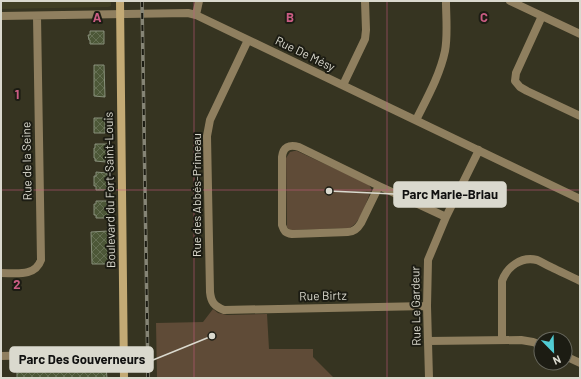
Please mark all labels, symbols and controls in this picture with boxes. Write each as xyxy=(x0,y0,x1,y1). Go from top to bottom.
text: A xyxy=(93,9,102,25)
text: B xyxy=(286,9,294,25)
text: C xyxy=(480,9,488,25)
street label: Rue De Mésy xyxy=(273,33,338,74)
text: 1 xyxy=(15,86,19,102)
street label: Boulevard du Fort-Saint-Louis xyxy=(101,112,117,268)
street label: Rue de la Seine xyxy=(18,122,34,200)
street label: Rue des Abbés-Primeau xyxy=(189,133,203,257)
callout: Parc Marie-Briau xyxy=(394,182,506,207)
text: Parc Marie-Briau xyxy=(402,186,498,202)
street label: Rue Le Gardeur xyxy=(407,265,423,346)
text: 2 xyxy=(13,276,21,292)
street label: Rue Birtz xyxy=(299,288,347,302)
north arrow xyxy=(533,331,573,371)
callout: Parc Des Gouverneurs xyxy=(10,347,153,372)
text: Parc Des Gouverneurs xyxy=(19,351,146,367)
text: N xyxy=(551,353,563,368)

